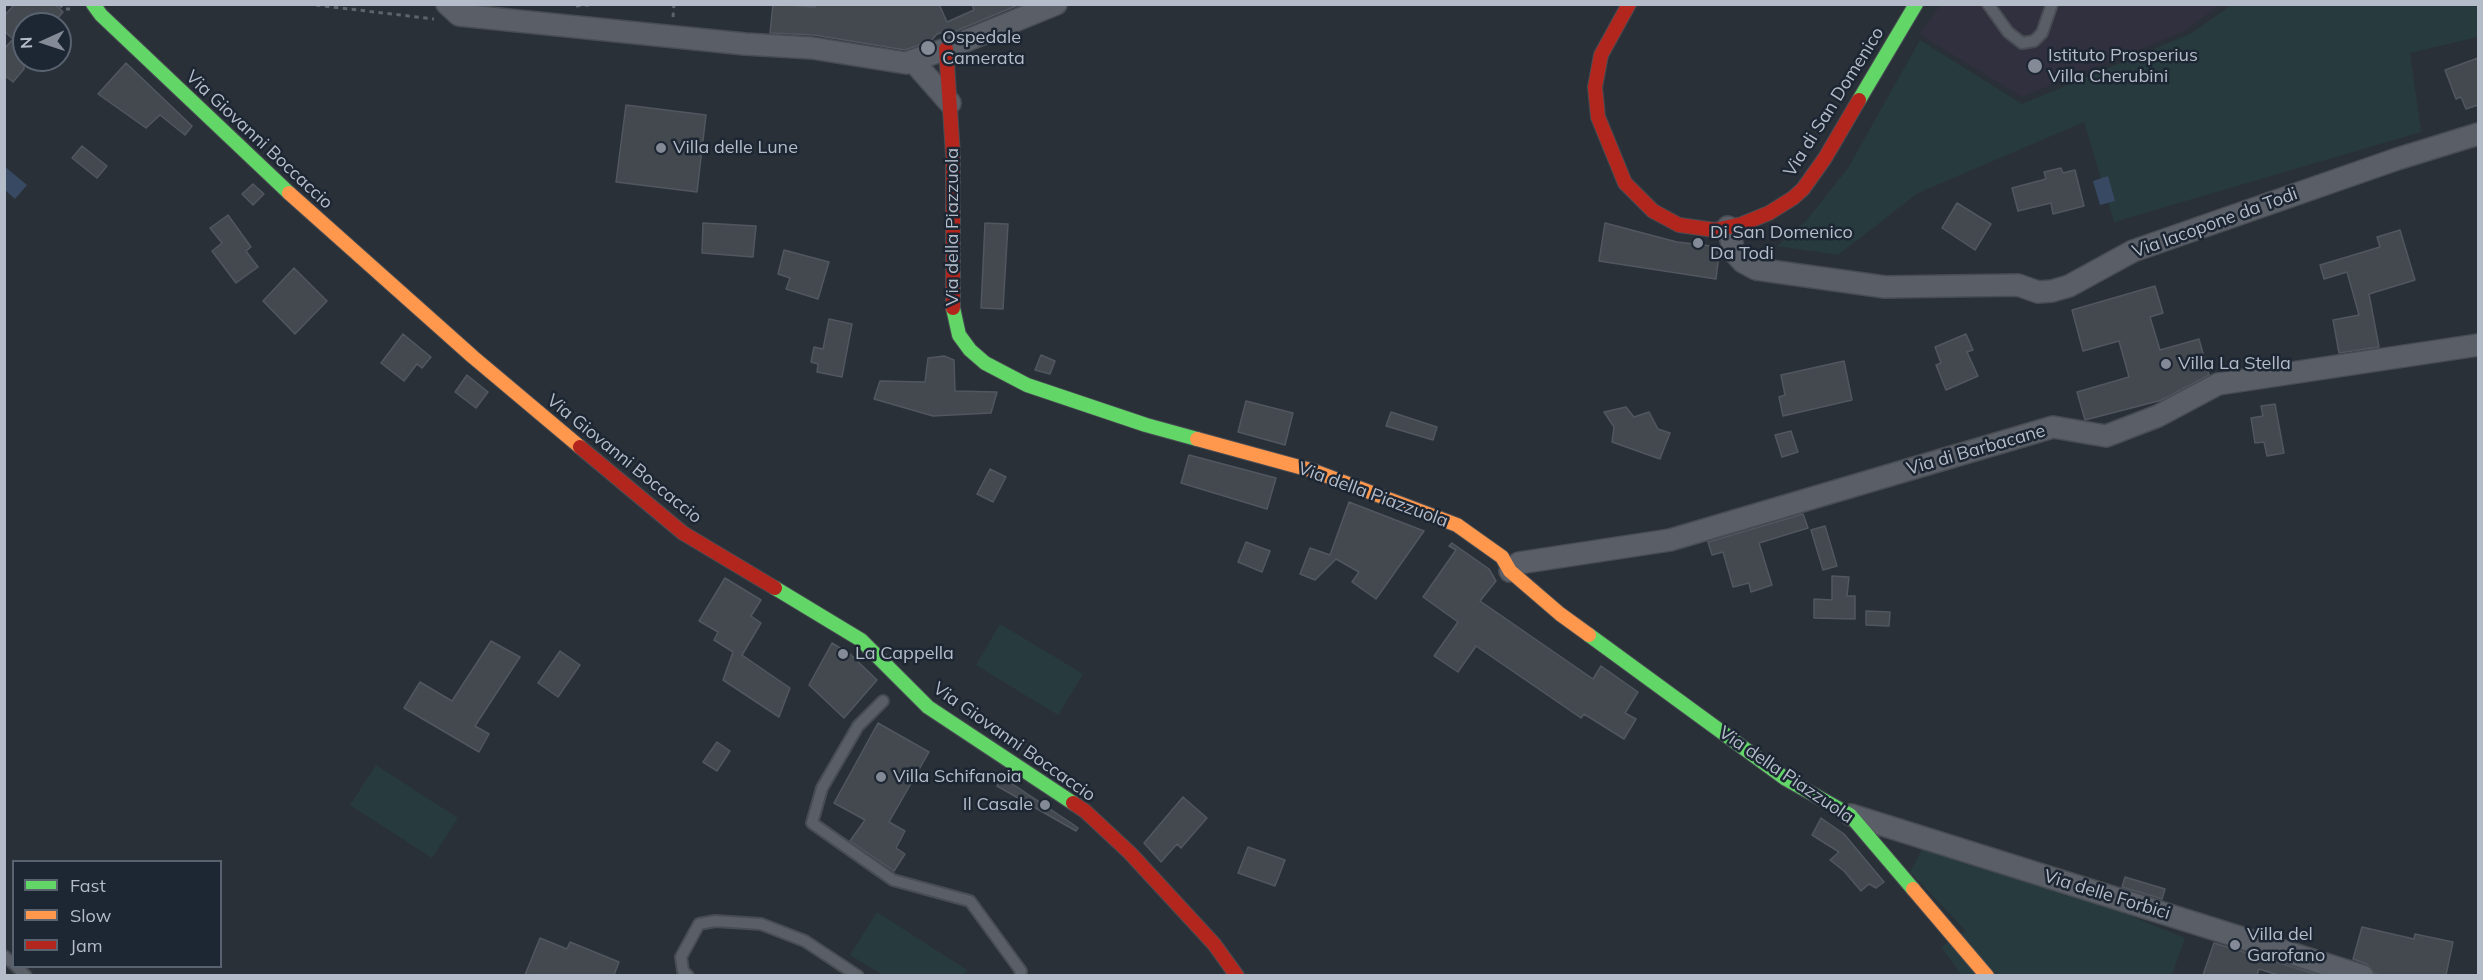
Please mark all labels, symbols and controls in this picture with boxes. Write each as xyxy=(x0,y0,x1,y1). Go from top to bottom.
north arrow xyxy=(12,12,72,72)
street label: Via di San Domenico xyxy=(1779,23,1889,181)
place label: Ospedale Camerata xyxy=(942,27,1025,70)
text: N xyxy=(16,36,36,49)
marker: Ospedale Camerata xyxy=(919,39,937,57)
place label: Istituto Prosperius Villa Cherubini xyxy=(2048,45,2198,88)
marker: Istituto Prosperius Villa Cherubini xyxy=(2026,57,2044,75)
street label: Via Giovanni Boccaccio xyxy=(181,66,337,214)
place label: Villa delle Lune xyxy=(673,137,798,159)
marker: Villa delle Lune xyxy=(654,141,668,155)
street label: Via della Piazzuola xyxy=(942,148,964,306)
street label: Via Iacopone da Todi xyxy=(2130,183,2300,263)
place label: Di San Domenico Da Todi xyxy=(1710,222,1853,264)
marker: Di San Domenico Da Todi xyxy=(1691,236,1705,250)
place label: Villa La Stella xyxy=(2178,353,2291,375)
marker: Villa La Stella xyxy=(2159,357,2173,371)
street label: Via Giovanni Boccaccio xyxy=(542,390,706,528)
street label: Via di Barbacane xyxy=(1904,420,2048,480)
street label: Via della Piazzuola xyxy=(1295,458,1451,532)
place label: La Cappella xyxy=(855,643,954,665)
marker: La Cappella xyxy=(836,647,850,661)
street label: Via Giovanni Boccaccio xyxy=(929,678,1099,806)
street label: Via della Piazzuola xyxy=(1714,722,1858,828)
place label: Villa Schifanoia xyxy=(893,766,1022,788)
marker: Villa Schifanoia xyxy=(874,770,888,784)
place label: Il Casale xyxy=(963,794,1033,816)
marker: Il Casale xyxy=(1038,798,1052,812)
legend xyxy=(12,860,222,968)
street label: Via delle Forbici xyxy=(2041,866,2173,924)
text: Fast xyxy=(70,874,106,897)
text: Slow xyxy=(70,904,111,927)
place label: Villa del Garofano xyxy=(2247,924,2325,966)
text: Jam xyxy=(70,934,103,957)
marker: Villa del Garofano xyxy=(2228,938,2242,952)

